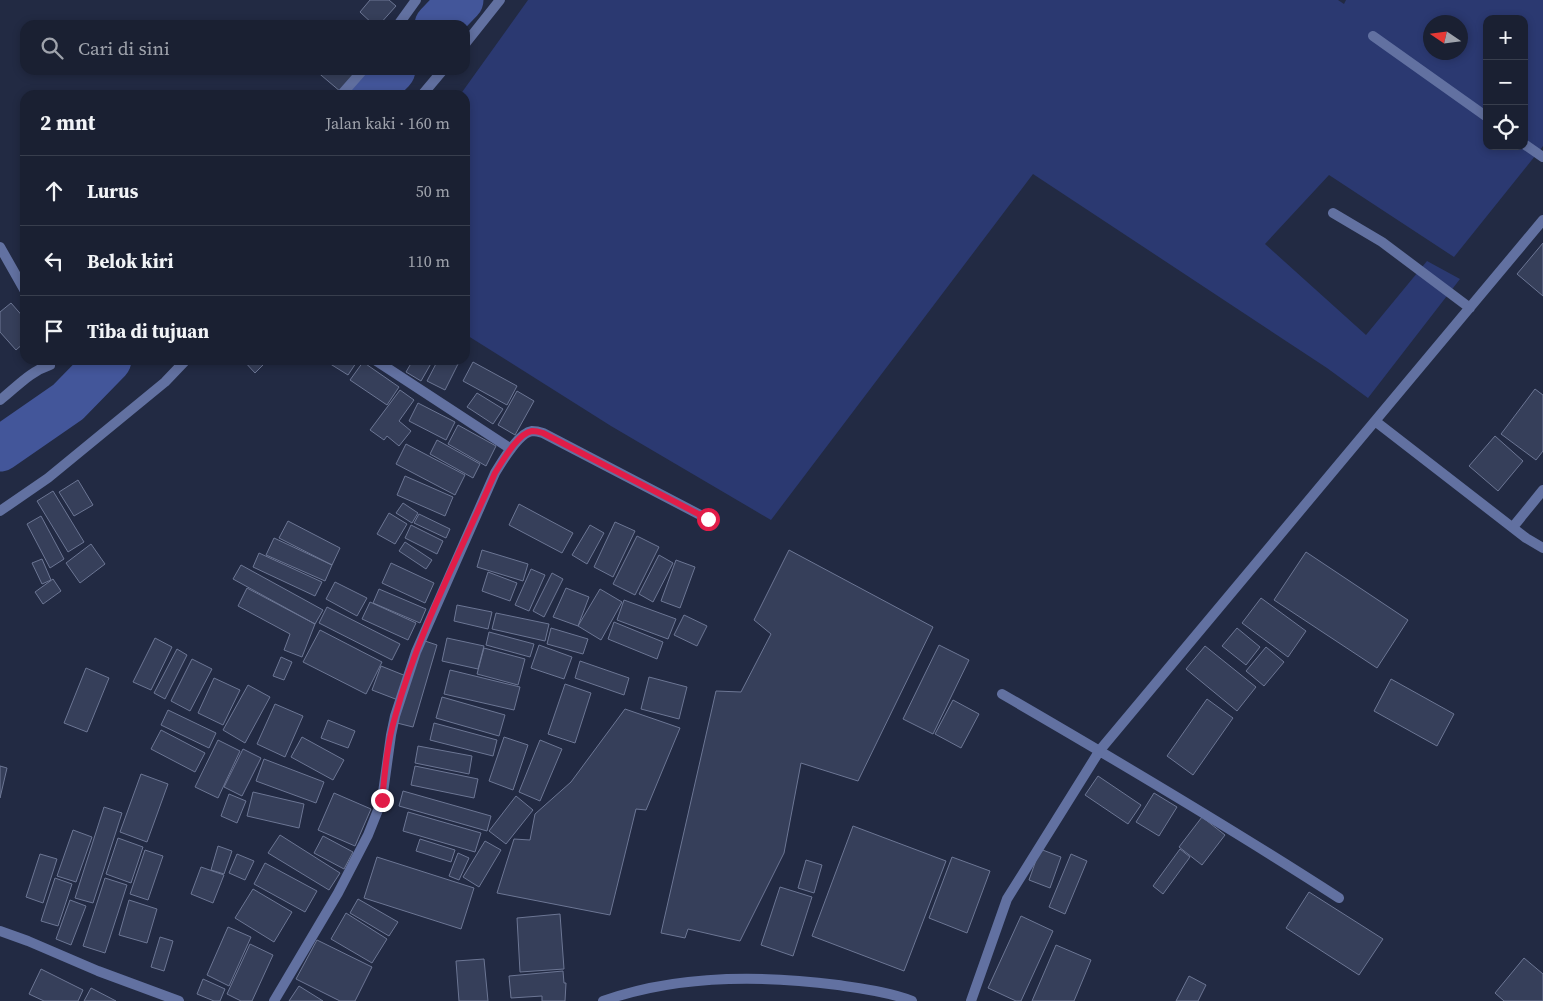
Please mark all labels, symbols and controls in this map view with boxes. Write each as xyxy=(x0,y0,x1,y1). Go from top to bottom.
north arrow xyxy=(1423,15,1468,60)
map controls xyxy=(1483,15,1528,150)
button: + xyxy=(1483,15,1528,60)
search box xyxy=(20,20,470,75)
icon: search xyxy=(38,34,66,62)
text: Cari di sini xyxy=(78,35,170,61)
button: − xyxy=(1483,60,1528,105)
button: locate xyxy=(1483,105,1528,150)
text: 2 mnt xyxy=(40,108,95,137)
text: Jalan kaki · 160 m xyxy=(325,112,450,134)
icon: ahead xyxy=(40,177,68,205)
text: Lurus xyxy=(87,178,138,204)
text: 50 m xyxy=(416,180,450,202)
icon: left xyxy=(40,247,68,275)
text: Belok kiri xyxy=(87,248,174,274)
text: 110 m xyxy=(408,250,450,272)
icon: arrive xyxy=(40,317,68,345)
text: Tiba di tujuan xyxy=(87,318,209,344)
route start xyxy=(697,508,720,531)
route end xyxy=(371,789,394,812)

